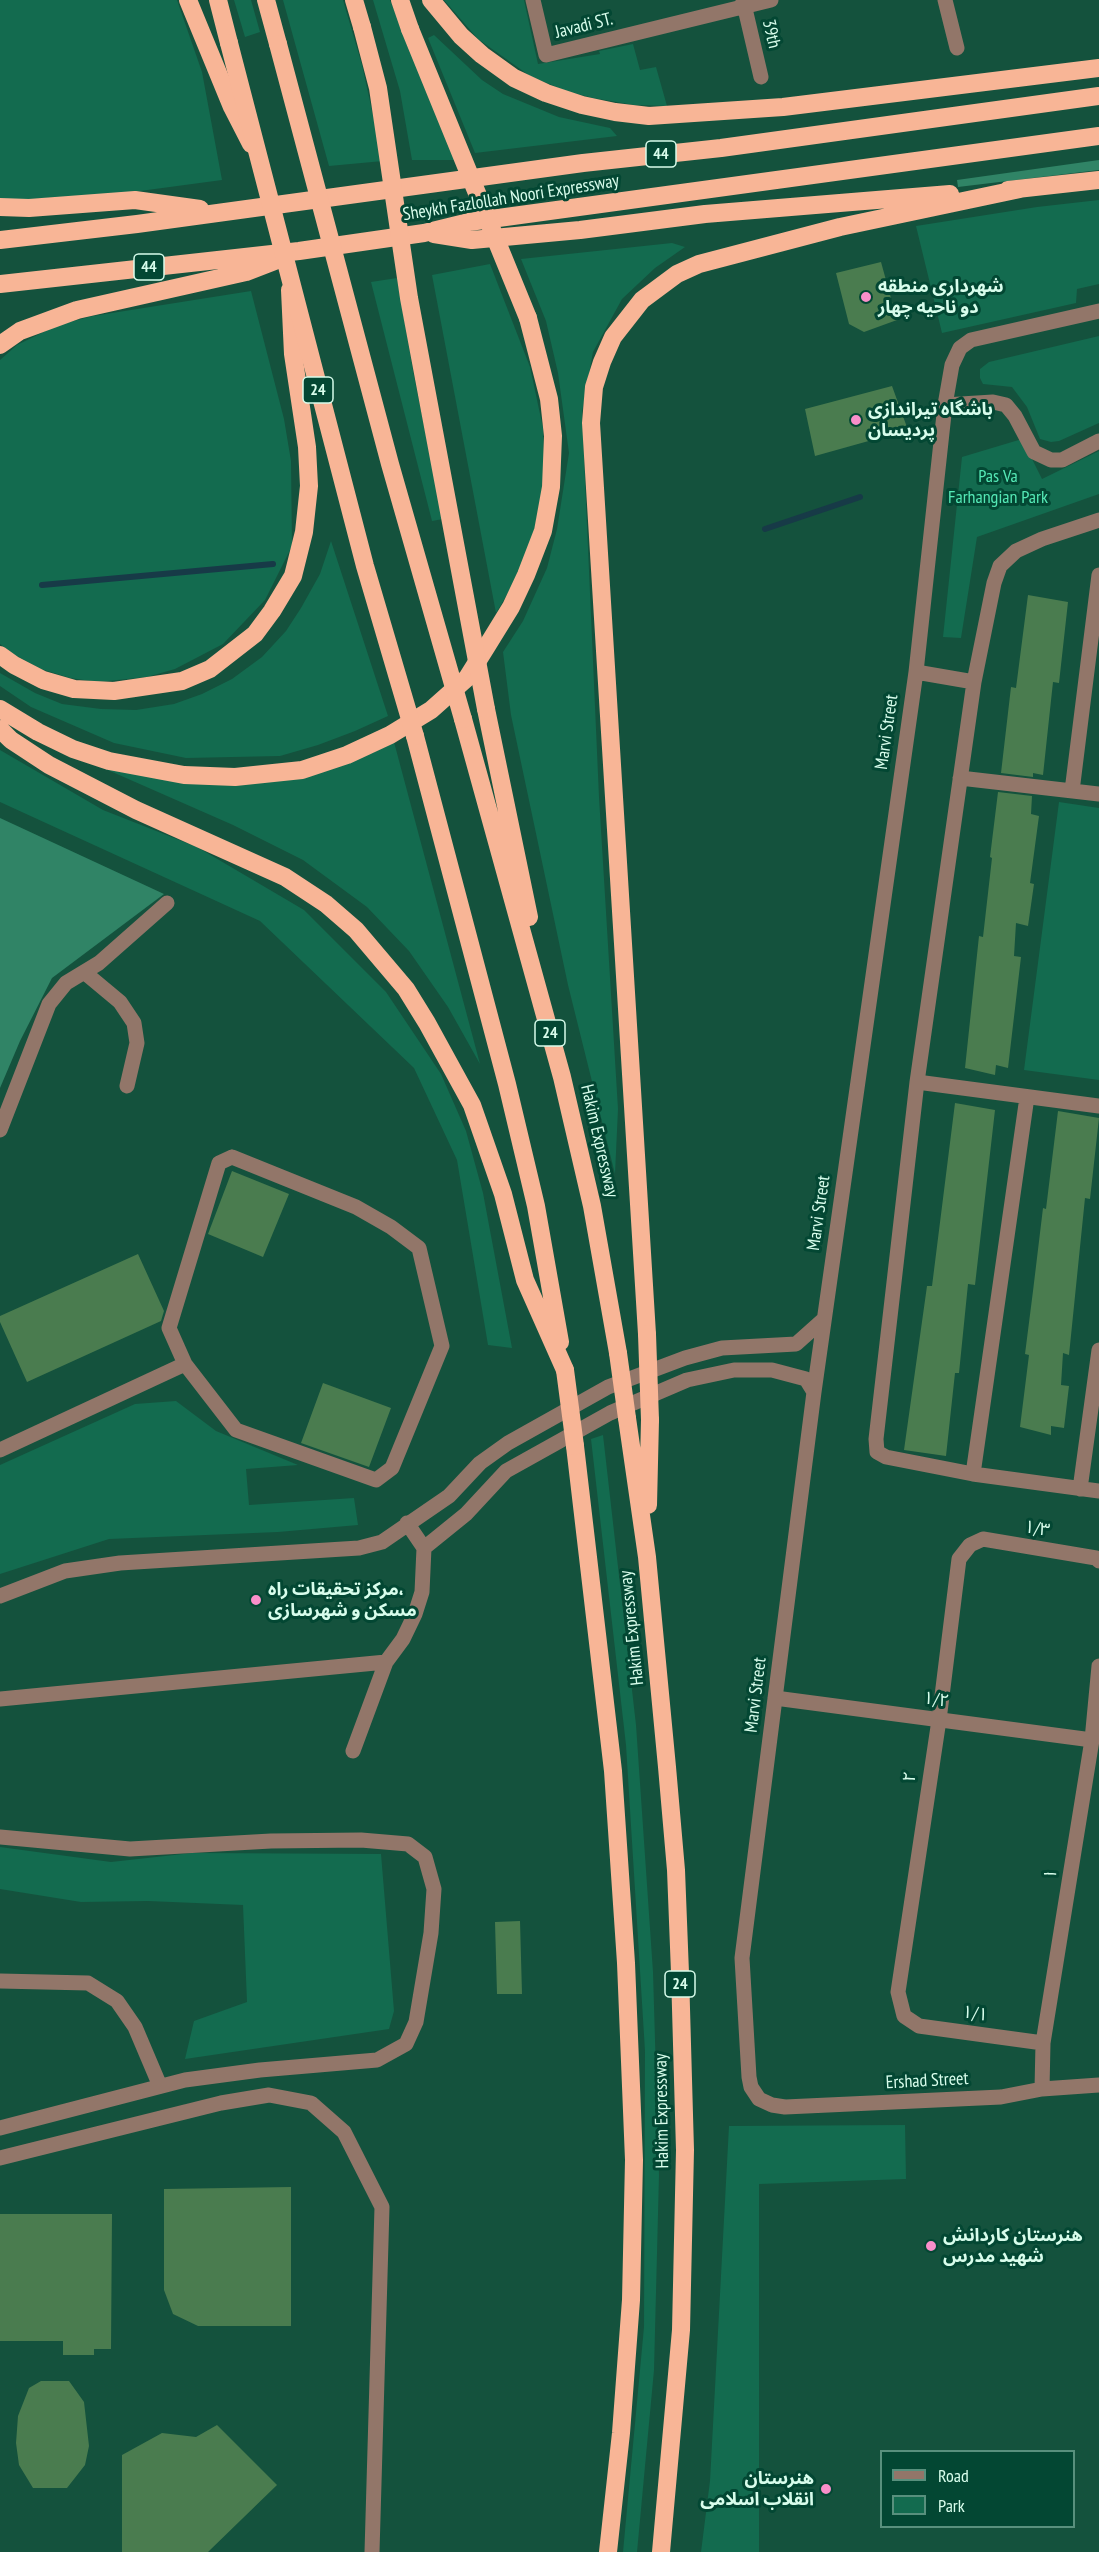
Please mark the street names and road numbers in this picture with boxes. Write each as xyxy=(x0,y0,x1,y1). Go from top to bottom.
street label: Javadi ST. xyxy=(553,8,615,44)
street label: 39th xyxy=(757,17,785,51)
road number: 44 xyxy=(646,141,676,167)
street label: Sheykh Fazlollah Noori Expressway xyxy=(401,170,621,226)
road number: 44 xyxy=(134,254,164,280)
road number: 24 xyxy=(303,377,333,403)
street label: Marvi Street xyxy=(871,693,903,771)
road number: 24 xyxy=(535,1020,565,1046)
street label: Hakim Expressway xyxy=(576,1082,622,1200)
street label: Marvi Street xyxy=(803,1174,835,1252)
street label: ۱/۳ xyxy=(1023,1516,1051,1542)
street label: Hakim Expressway xyxy=(615,1570,649,1686)
street label: Marvi Street xyxy=(741,1656,771,1734)
street label: ۱/۲ xyxy=(922,1688,950,1712)
street label: ۲ xyxy=(899,1770,921,1784)
street label: ۱ xyxy=(1040,1867,1062,1881)
road number: 24 xyxy=(665,1971,695,1997)
street label: ۱/۱ xyxy=(961,2002,989,2026)
street label: Hakim Expressway xyxy=(650,2053,674,2169)
street label: Ershad Street xyxy=(885,2068,969,2094)

